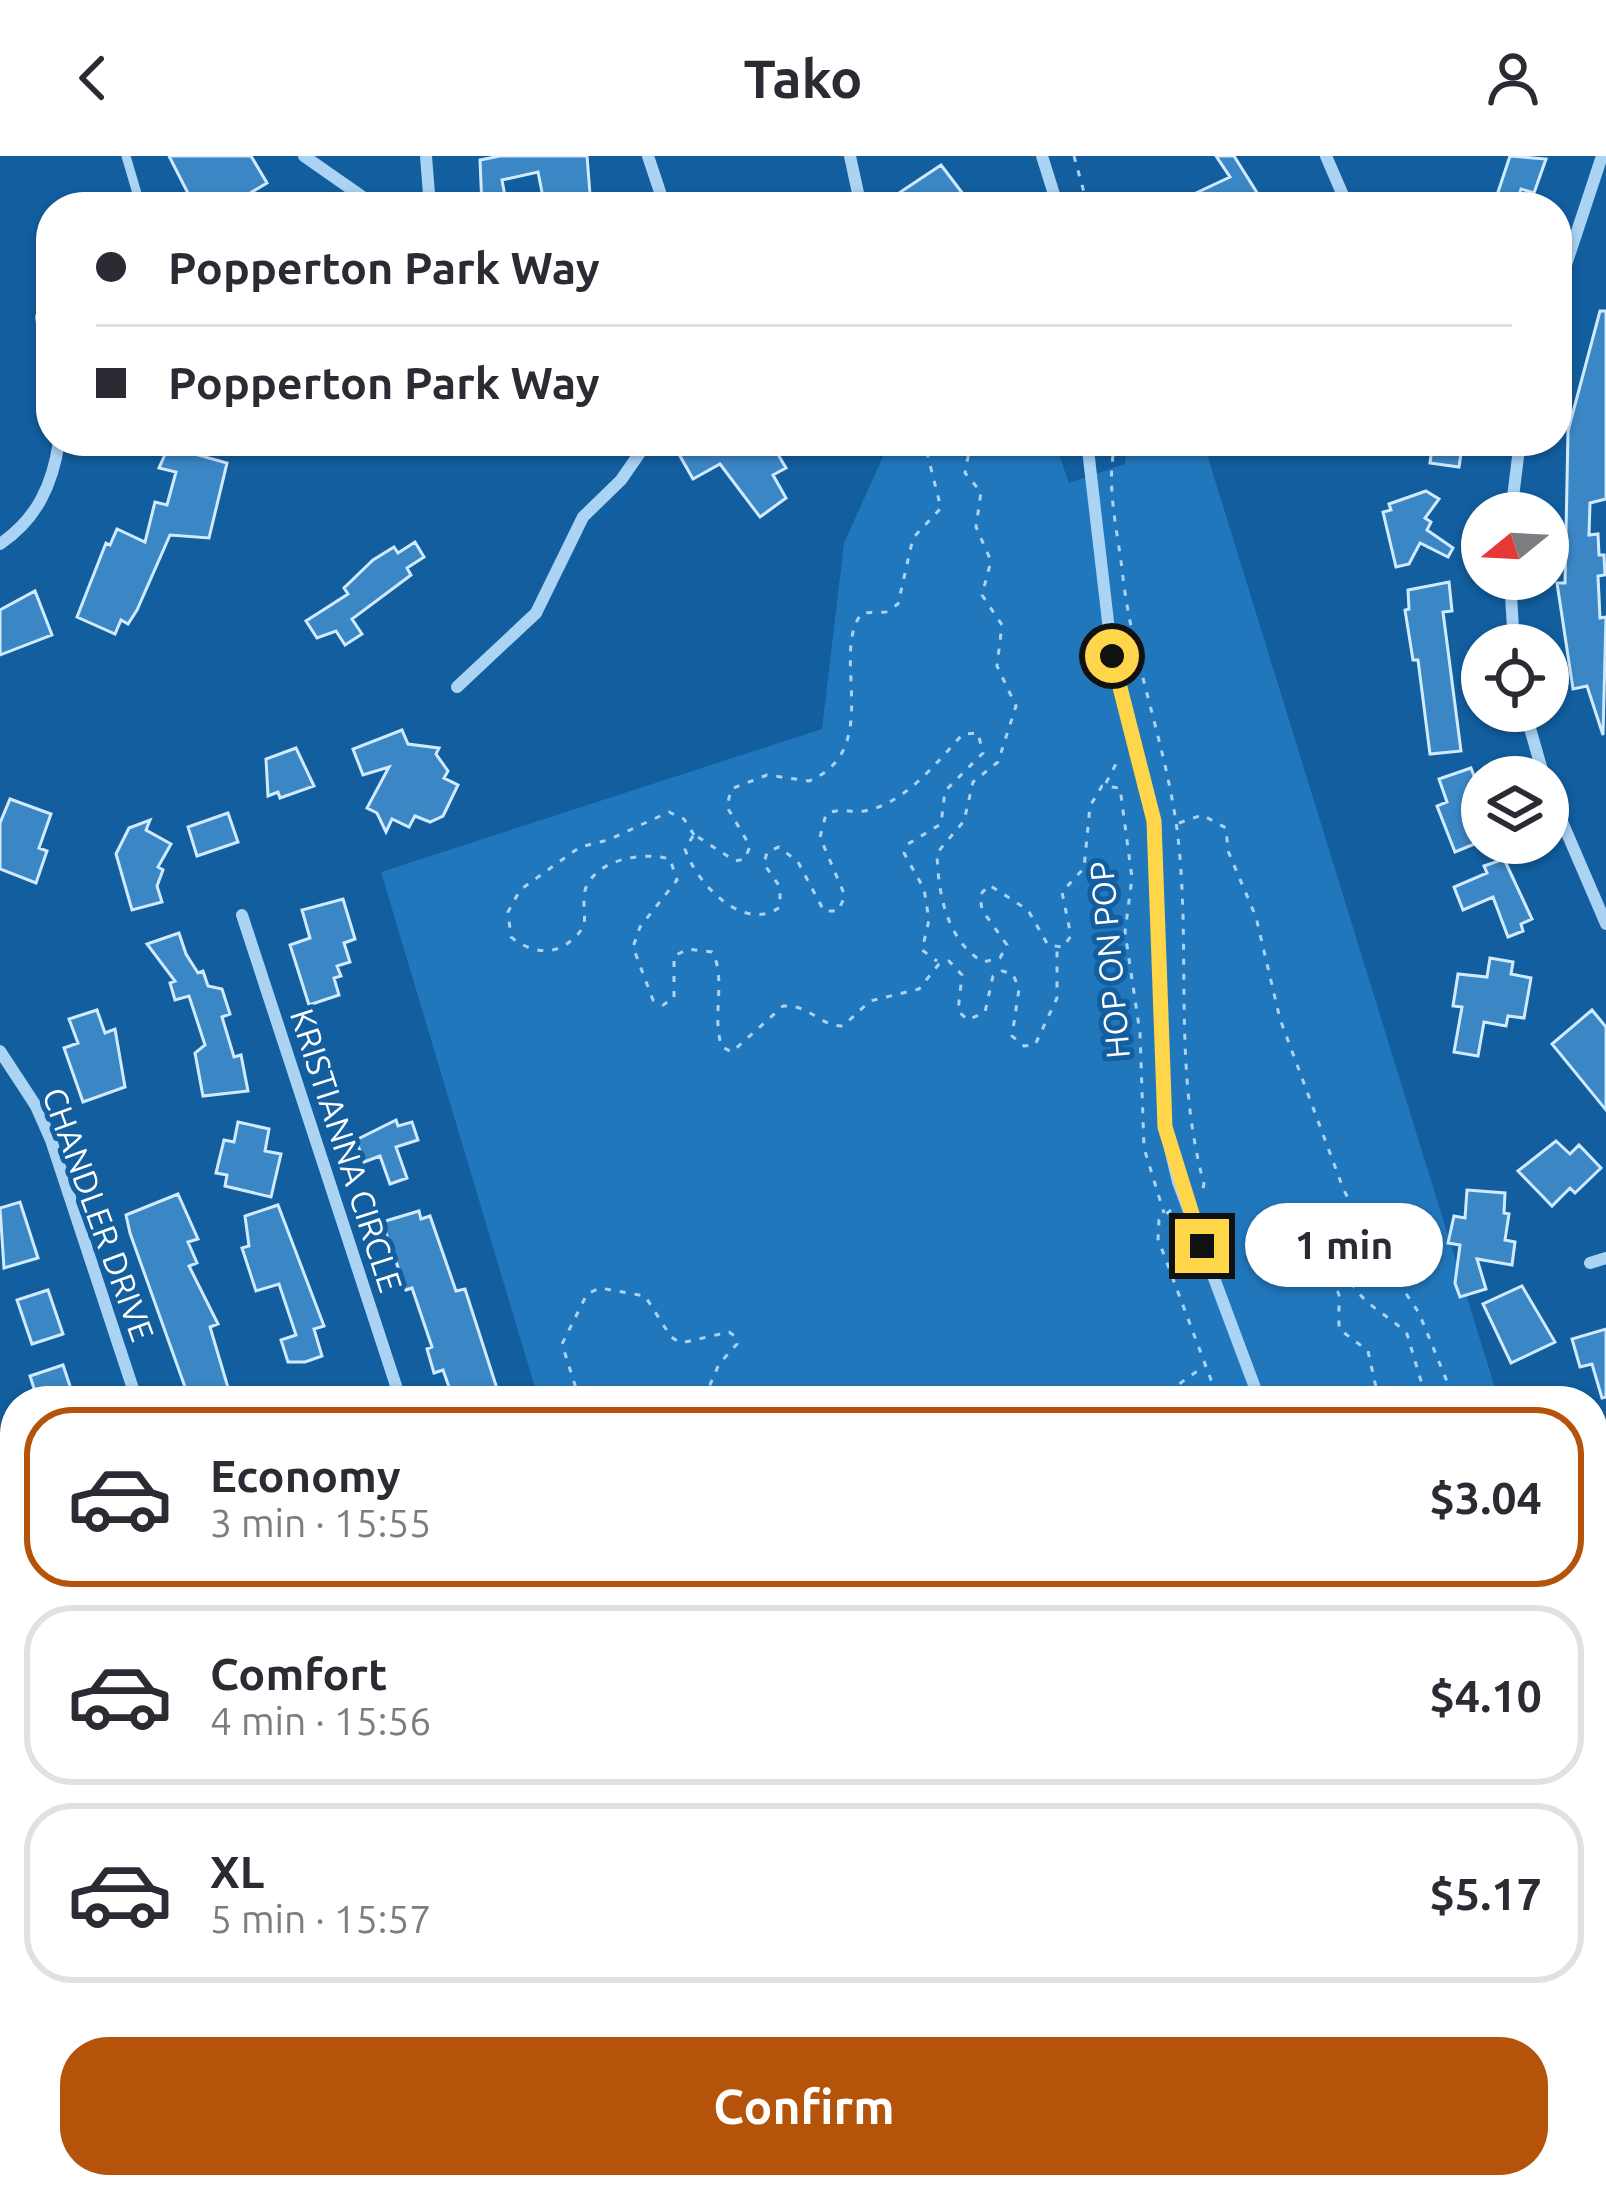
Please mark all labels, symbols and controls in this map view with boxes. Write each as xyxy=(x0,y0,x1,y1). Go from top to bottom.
icon: back xyxy=(60,45,126,111)
icon: person xyxy=(1480,45,1546,111)
text: Tako xyxy=(743,48,863,108)
text: Popperton Park Way xyxy=(168,242,600,293)
text: Popperton Park Way xyxy=(168,357,600,408)
north arrow xyxy=(1461,492,1569,600)
map controls xyxy=(1461,492,1569,864)
button: locate xyxy=(1461,624,1569,732)
route start xyxy=(1085,629,1139,683)
button: layers xyxy=(1461,756,1569,864)
street label: HOP ON POP xyxy=(1082,860,1136,1060)
street label: KRISTIANNA CIRCLE xyxy=(284,1004,410,1296)
street label: CHANDLER DRIVE xyxy=(36,1082,162,1346)
callout: 1 min xyxy=(1244,1204,1442,1288)
route end xyxy=(1175,1219,1229,1273)
text: 1 min xyxy=(1295,1223,1393,1266)
icon: car xyxy=(66,1443,174,1551)
text: Economy xyxy=(210,1450,401,1501)
text: $3.04 xyxy=(1429,1472,1542,1523)
text: 3 min · 15:55 xyxy=(210,1501,431,1544)
icon: car xyxy=(66,1641,174,1749)
text: Comfort xyxy=(210,1648,387,1699)
text: $4.10 xyxy=(1429,1670,1542,1721)
text: 4 min · 15:56 xyxy=(210,1699,431,1742)
icon: car xyxy=(66,1839,174,1947)
text: XL xyxy=(210,1846,264,1897)
text: $5.17 xyxy=(1429,1868,1542,1919)
text: 5 min · 15:57 xyxy=(210,1897,431,1940)
button: Confirm xyxy=(60,2037,1548,2175)

